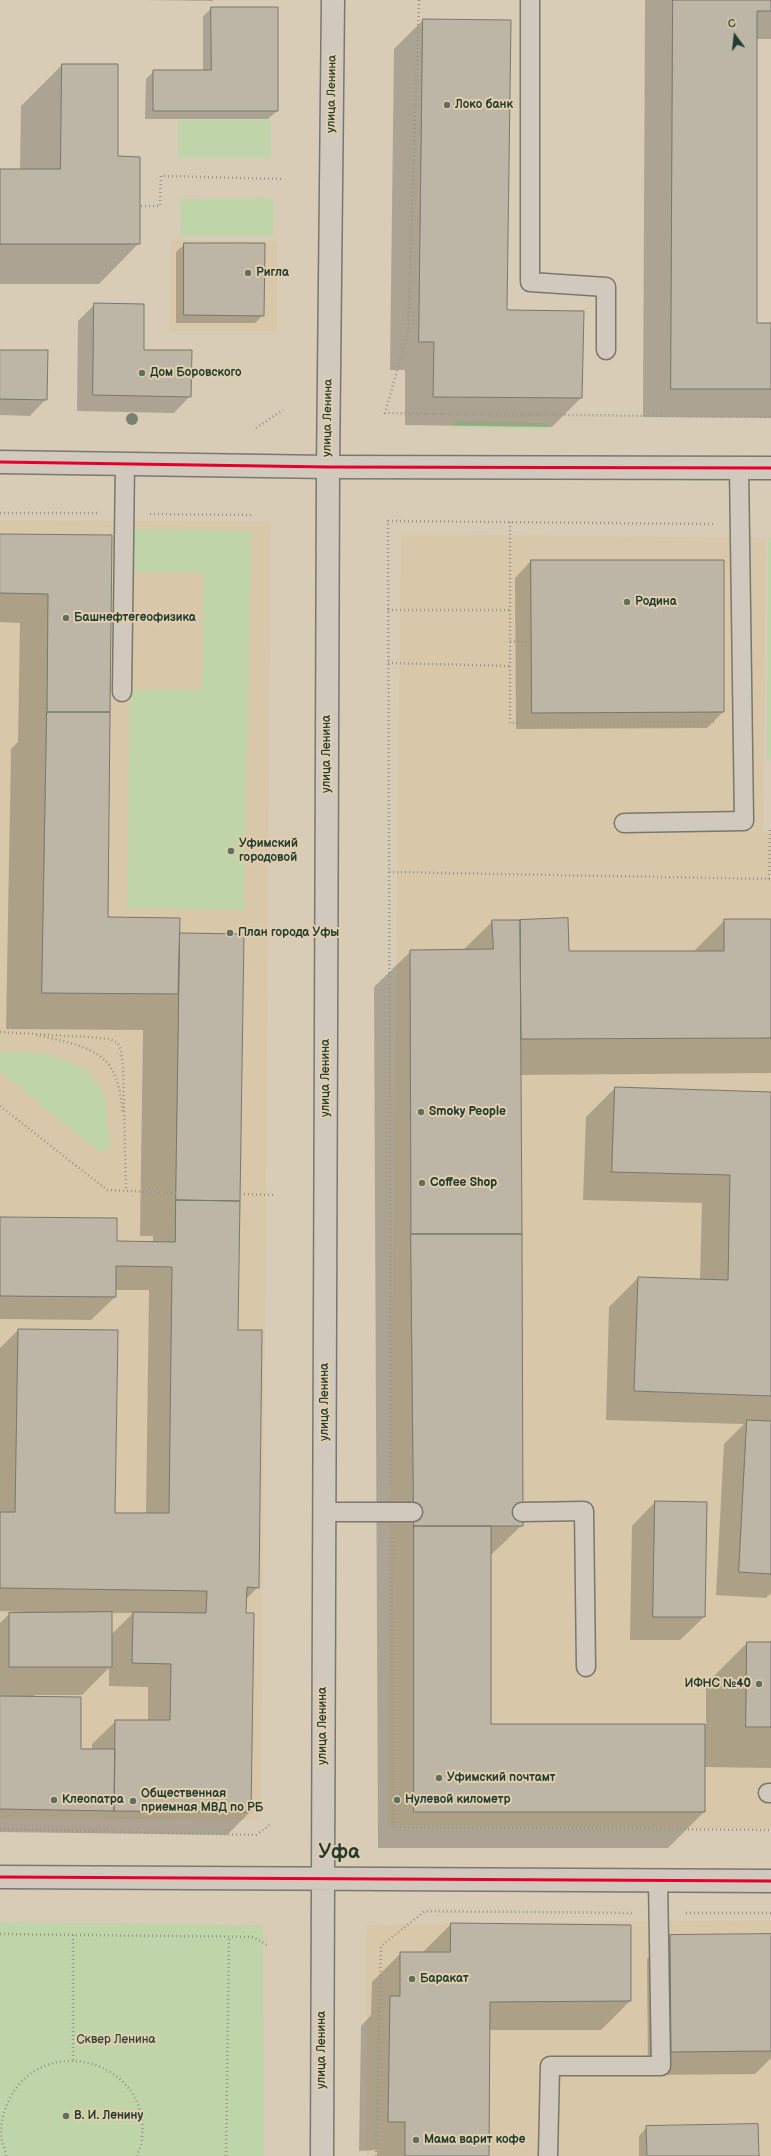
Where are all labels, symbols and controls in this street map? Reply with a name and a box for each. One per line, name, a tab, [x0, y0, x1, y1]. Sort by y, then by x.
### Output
north arrow	[715, 16, 755, 56]
text: С	[726, 17, 737, 31]
street label: улица Ленина	[324, 55, 340, 133]
place label: Локо банк	[455, 98, 513, 112]
marker: Локо банк	[442, 100, 452, 110]
place label: Ригла	[256, 266, 289, 280]
marker: Ригла	[243, 268, 253, 278]
place label: Дом Боровского	[150, 366, 242, 380]
marker: Дом Боровского	[137, 368, 147, 378]
street label: улица Ленина	[320, 379, 336, 457]
place label: Родина	[635, 595, 677, 609]
marker: Родина	[622, 597, 632, 607]
place label: Башнефтегеофизика	[74, 611, 196, 625]
marker: Башнефтегеофизика	[61, 613, 71, 623]
street label: улица Ленина	[320, 715, 334, 793]
place label: Уфимский городовой	[239, 837, 298, 865]
marker: Уфимский городовой	[226, 846, 236, 856]
place label: План города Уфы	[238, 926, 339, 940]
marker: План города Уфы	[225, 928, 235, 938]
street label: улица Ленина	[319, 1039, 333, 1117]
place label: Smoky People	[429, 1105, 506, 1119]
marker: Smoky People	[416, 1107, 426, 1117]
place label: Coffee Shop	[430, 1176, 497, 1190]
marker: Coffee Shop	[417, 1178, 427, 1188]
street label: улица Ленина	[318, 1363, 332, 1441]
place label: ИФНС №40	[684, 1677, 751, 1691]
marker: ИФНС №40	[754, 1679, 764, 1689]
street label: улица Ленина	[316, 1687, 330, 1765]
place label: Уфимский почтамт	[447, 1771, 555, 1785]
marker: Уфимский почтамт	[434, 1773, 444, 1783]
place label: Общественная приемная МВД по РБ	[141, 1787, 263, 1815]
place label: Клеопатра	[62, 1793, 124, 1807]
place label: Нулевой километр	[405, 1793, 511, 1807]
marker: Клеопатра	[49, 1795, 59, 1805]
marker: Нулевой километр	[392, 1795, 402, 1805]
marker: Общественная приемная МВД по РБ	[128, 1796, 138, 1806]
district label: Уфа	[318, 1841, 360, 1865]
place label: Баракат	[420, 1972, 469, 1986]
marker: Баракат	[407, 1974, 417, 1984]
street label: улица Ленина	[315, 2011, 329, 2089]
park label: Сквер Ленина	[76, 2033, 156, 2047]
place label: В. И. Ленину	[74, 2109, 143, 2123]
marker: В. И. Ленину	[61, 2111, 71, 2121]
place label: Мама варит кофе	[424, 2133, 525, 2147]
marker: Мама варит кофе	[411, 2135, 421, 2145]

